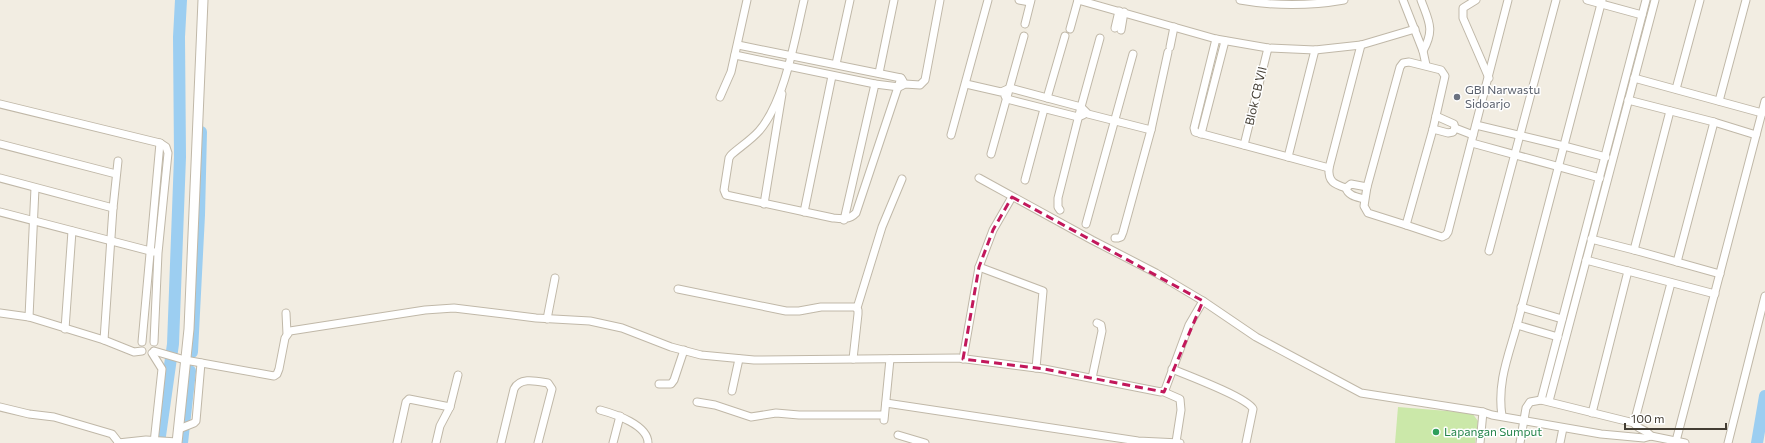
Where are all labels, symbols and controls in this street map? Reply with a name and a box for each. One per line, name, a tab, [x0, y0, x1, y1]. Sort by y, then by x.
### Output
street label: Blok CB VII	[1241, 65, 1269, 127]
place label: GBI Narwastu Sidoarjo	[1465, 82, 1540, 110]
marker: GBI Narwastu Sidoarjo	[1452, 92, 1462, 102]
scale bar	[1625, 405, 1726, 431]
text: 100 m	[1631, 411, 1665, 425]
place label: Lapangan Sumput	[1444, 424, 1542, 438]
marker: Lapangan Sumput	[1431, 427, 1441, 437]

